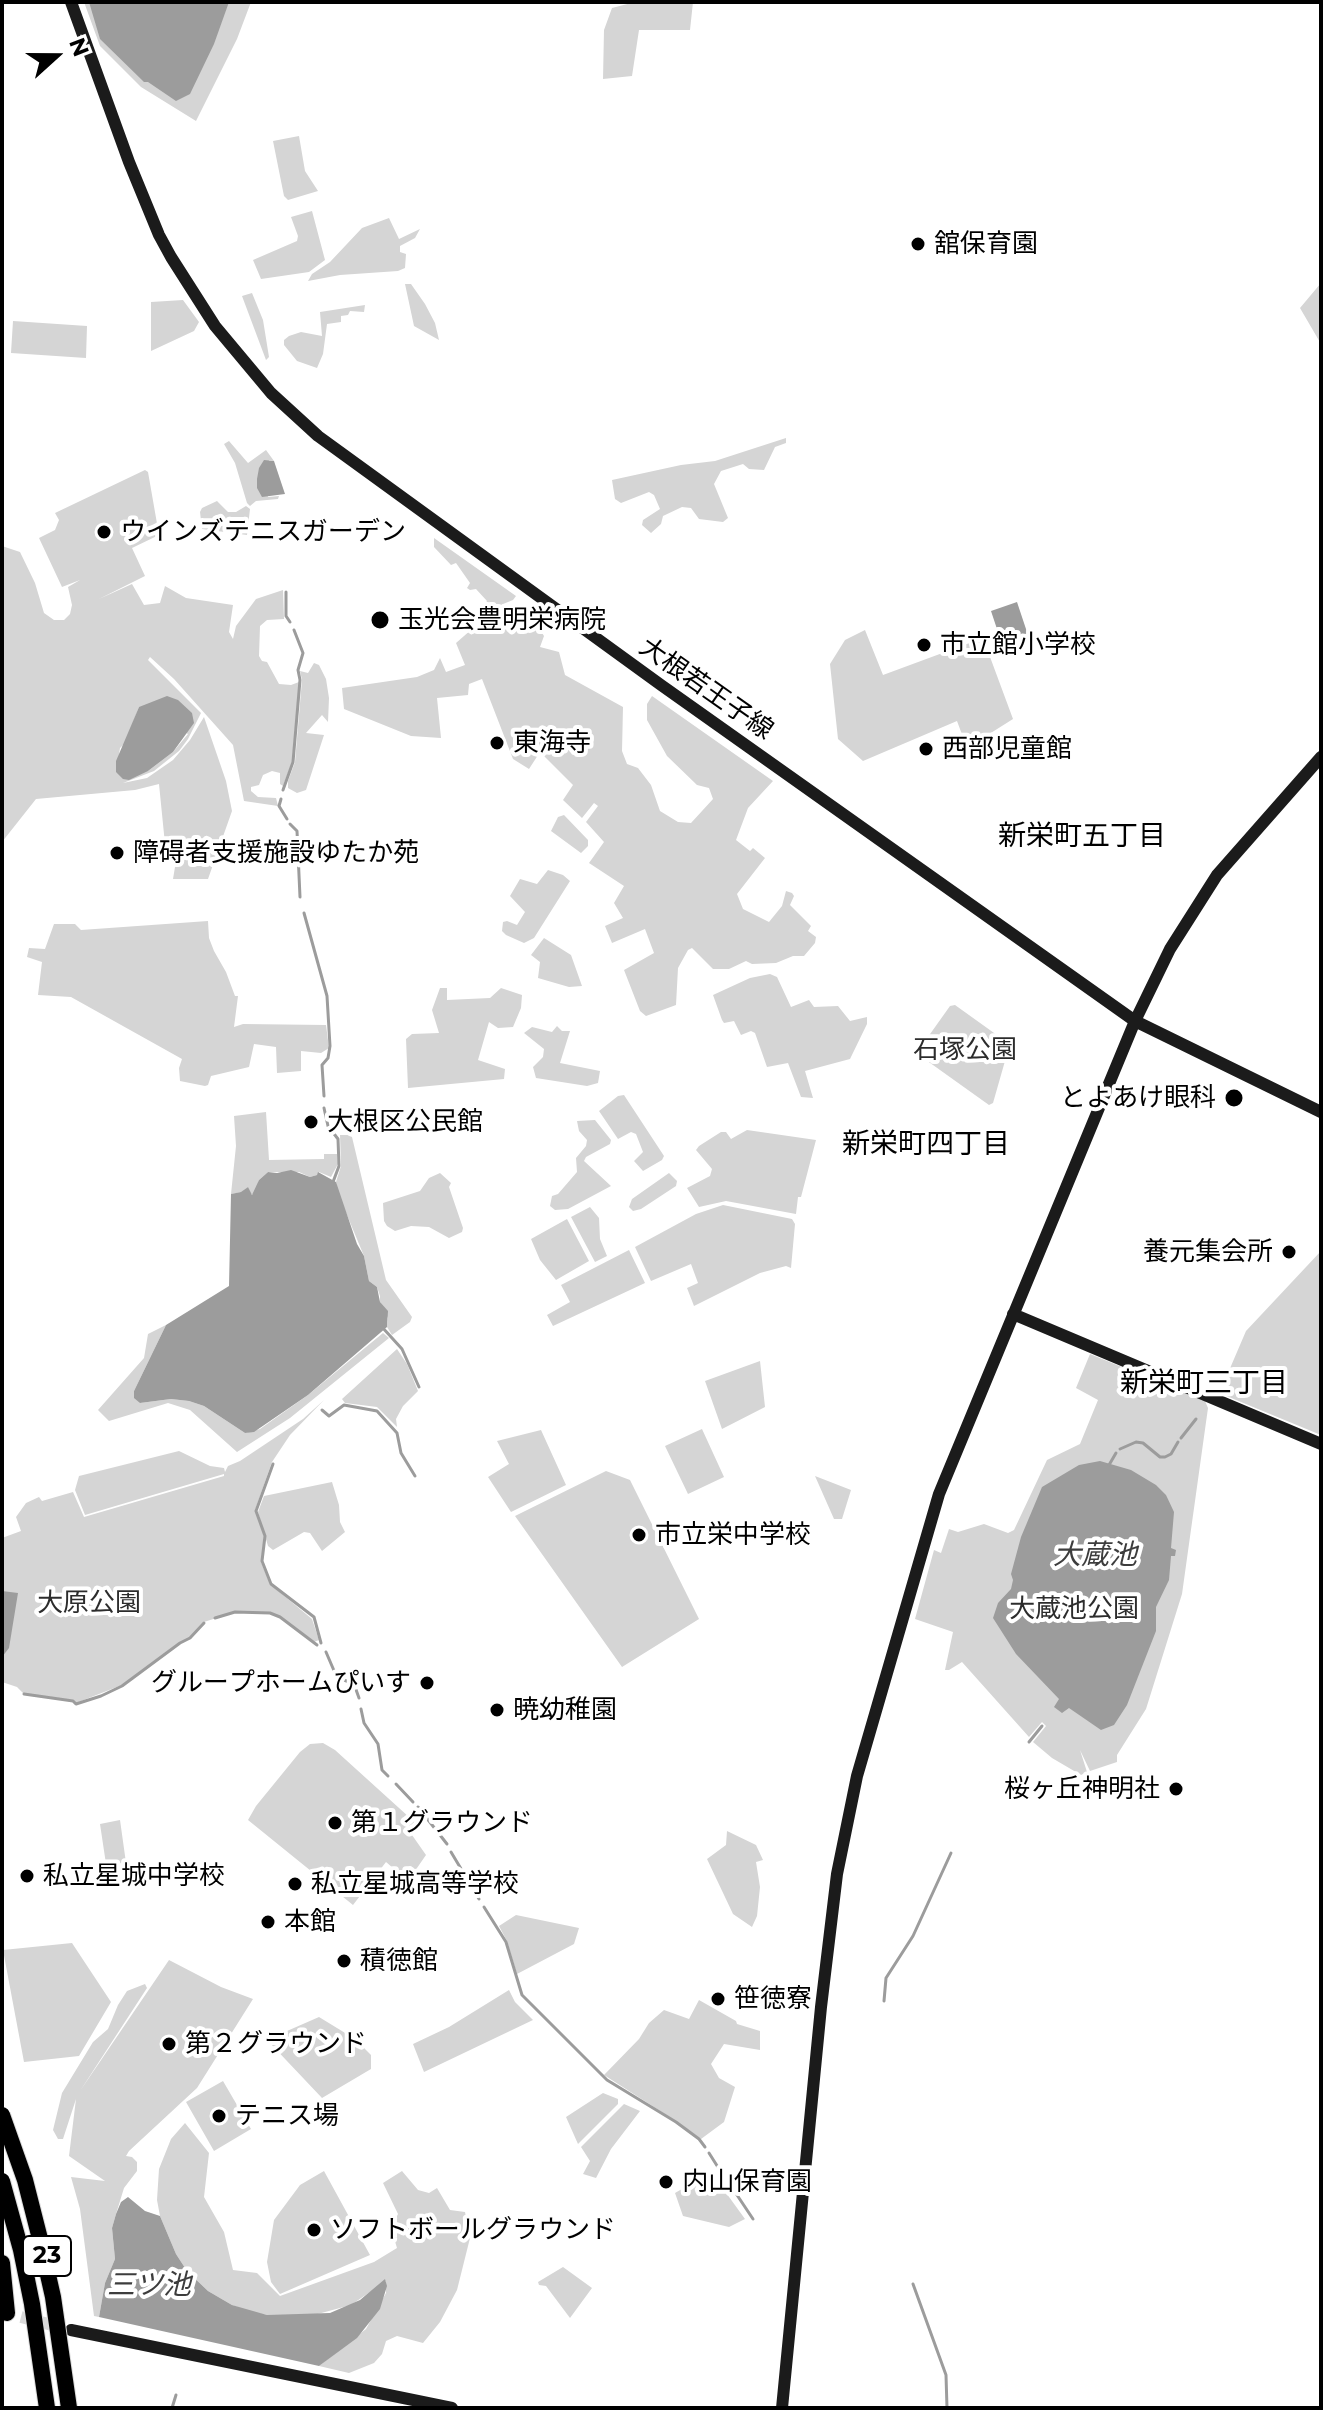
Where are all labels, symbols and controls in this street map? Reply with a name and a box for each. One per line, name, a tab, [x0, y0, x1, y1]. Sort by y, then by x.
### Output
north arrow	[16, 16, 96, 96]
text: N	[63, 34, 95, 60]
place label: 舘保育園	[934, 228, 1038, 260]
marker: 舘保育園	[909, 235, 927, 253]
place label: ウインズテニスガーデン	[120, 516, 406, 548]
marker: ウインズテニスガーデン	[95, 523, 113, 541]
place label: 玉光会豊明栄病院	[398, 604, 606, 636]
marker: 玉光会豊明栄病院	[369, 609, 391, 631]
place label: 市立館小学校	[940, 629, 1096, 661]
street label: 大根若王子線	[633, 631, 779, 747]
marker: 市立館小学校	[915, 636, 933, 654]
place label: 東海寺	[513, 727, 591, 759]
place label: 西部児童館	[942, 733, 1072, 765]
marker: 東海寺	[488, 734, 506, 752]
marker: 西部児童館	[917, 740, 935, 758]
district label: 新栄町五丁目	[998, 820, 1166, 854]
place label: 障碍者支援施設ゆたか苑	[133, 837, 419, 869]
marker: 障碍者支援施設ゆたか苑	[108, 844, 126, 862]
park label: 石塚公園	[913, 1034, 1017, 1066]
place label: とよあけ眼科	[1060, 1082, 1216, 1114]
marker: とよあけ眼科	[1223, 1087, 1245, 1109]
place label: 大根区公民館	[327, 1106, 483, 1138]
marker: 大根区公民館	[302, 1113, 320, 1131]
district label: 新栄町四丁目	[842, 1128, 1010, 1162]
place label: 養元集会所	[1143, 1236, 1273, 1268]
marker: 養元集会所	[1280, 1243, 1298, 1261]
district label: 新栄町三丁目	[1120, 1367, 1288, 1401]
place label: 市立栄中学校	[655, 1519, 811, 1551]
marker: 市立栄中学校	[630, 1526, 648, 1544]
water label: 大蔵池	[1053, 1539, 1137, 1573]
park label: 大原公園	[37, 1587, 141, 1619]
park label: 大蔵池公園	[1009, 1593, 1139, 1625]
place label: グループホームぴいす	[151, 1667, 411, 1699]
marker: グループホームぴいす	[418, 1674, 436, 1692]
place label: 暁幼稚園	[513, 1694, 617, 1726]
marker: 暁幼稚園	[488, 1701, 506, 1719]
place label: 桜ヶ丘神明社	[1004, 1773, 1160, 1805]
marker: 桜ヶ丘神明社	[1167, 1780, 1185, 1798]
place label: 第１グラウンド	[351, 1807, 533, 1839]
marker: 第１グラウンド	[326, 1814, 344, 1832]
place label: 私立星城中学校	[43, 1860, 225, 1892]
marker: 私立星城中学校	[18, 1867, 36, 1885]
place label: 私立星城高等学校	[311, 1868, 519, 1900]
marker: 私立星城高等学校	[286, 1875, 304, 1893]
place label: 本館	[284, 1906, 336, 1938]
marker: 本館	[259, 1913, 277, 1931]
place label: 積徳館	[360, 1945, 438, 1977]
marker: 積徳館	[335, 1952, 353, 1970]
place label: 笹徳寮	[734, 1983, 812, 2015]
marker: 笹徳寮	[709, 1990, 727, 2008]
place label: 第２グラウンド	[185, 2028, 367, 2060]
marker: 第２グラウンド	[160, 2035, 178, 2053]
place label: テニス場	[235, 2100, 339, 2132]
marker: テニス場	[210, 2107, 228, 2125]
place label: 内山保育園	[682, 2166, 812, 2198]
marker: 内山保育園	[657, 2173, 675, 2191]
place label: ソフトボールグラウンド	[330, 2214, 616, 2246]
marker: ソフトボールグラウンド	[305, 2221, 323, 2239]
road number: 23	[23, 2236, 71, 2276]
water label: 三ツ池	[107, 2269, 191, 2303]

